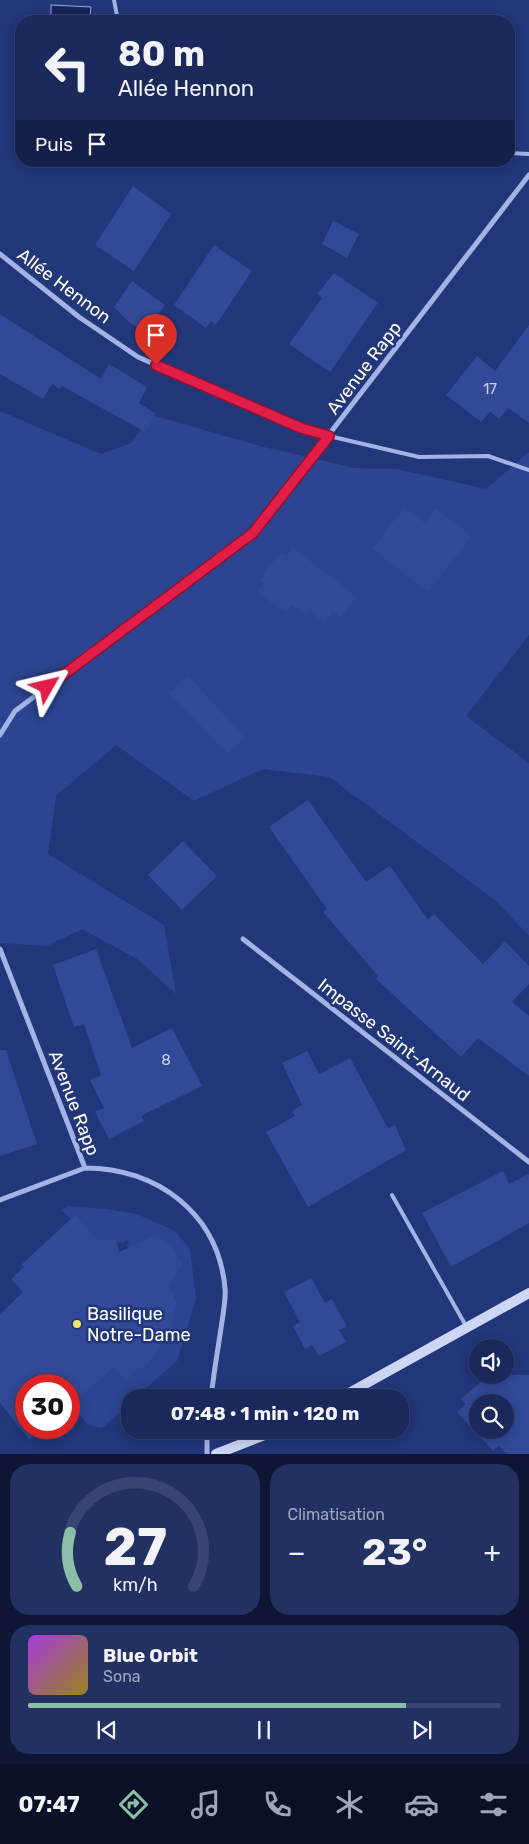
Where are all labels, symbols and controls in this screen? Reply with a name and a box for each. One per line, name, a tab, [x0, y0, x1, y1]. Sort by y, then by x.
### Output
text: 80 m	[118, 33, 205, 75]
icon: left	[35, 35, 100, 100]
text: Allée Hennon	[118, 75, 254, 102]
icon: arrive	[83, 130, 111, 158]
text: Puis	[35, 133, 73, 156]
street label: Allée Hennon	[13, 244, 115, 328]
pin	[135, 314, 177, 365]
street label: Avenue Rapp	[322, 317, 406, 419]
icon: arrive	[142, 321, 170, 349]
house number: 17	[483, 380, 497, 398]
position arrow	[20, 660, 72, 712]
street label: Impasse Saint-Arnaud	[313, 974, 475, 1106]
street label: Avenue Rapp	[44, 1047, 104, 1159]
house number: 8	[161, 1051, 171, 1069]
place label: Basilique Notre-Dame	[87, 1303, 191, 1346]
marker: Basilique Notre-Dame	[71, 1318, 83, 1330]
map controls	[469, 1339, 514, 1439]
button: sound	[469, 1339, 514, 1384]
speed limit sign: 30	[15, 1374, 80, 1439]
button: search	[469, 1394, 514, 1439]
text: 07:48 · 1 min · 120 m	[171, 1402, 359, 1425]
text: Climatisation	[288, 1505, 385, 1524]
text: 27	[103, 1516, 167, 1578]
text: 23°	[362, 1529, 427, 1575]
text: −	[288, 1536, 306, 1569]
text: +	[484, 1536, 501, 1569]
text: km/h	[112, 1574, 157, 1595]
text: Blue Orbit	[103, 1644, 198, 1667]
text: Sona	[103, 1667, 141, 1686]
icon: previous	[93, 1716, 121, 1744]
icon: pause	[250, 1716, 278, 1744]
icon: next	[408, 1716, 436, 1744]
icon: directions	[116, 1787, 151, 1822]
icon: music	[188, 1787, 223, 1822]
icon: phone	[260, 1787, 295, 1822]
icon: climate	[332, 1787, 367, 1822]
icon: car	[404, 1787, 439, 1822]
icon: filters	[476, 1787, 511, 1822]
text: 07:47	[18, 1791, 80, 1818]

